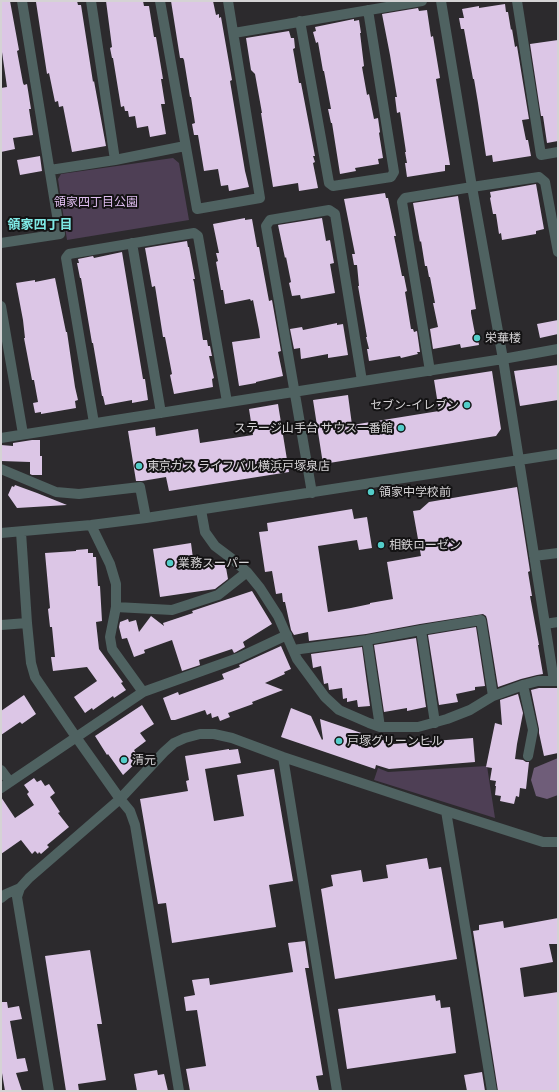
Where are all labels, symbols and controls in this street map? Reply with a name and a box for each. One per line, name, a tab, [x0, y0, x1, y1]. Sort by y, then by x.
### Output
park label: 領家四丁目公園	[54, 195, 138, 209]
district label: 領家四丁目	[8, 217, 72, 233]
place label: 栄華楼	[485, 331, 521, 345]
marker: 栄華楼	[472, 333, 482, 343]
place label: セブン-イレブン	[370, 398, 459, 412]
marker: セブン-イレブン	[462, 400, 472, 410]
place label: ステージ山手台 サウス一番館	[234, 421, 393, 435]
marker: ステージ山手台 サウス一番館	[396, 423, 406, 433]
place label: 東京ガス ライフバル横浜戸塚泉店	[147, 459, 330, 473]
marker: 東京ガス ライフバル横浜戸塚泉店	[134, 461, 144, 471]
place label: 領家中学校前	[379, 485, 451, 499]
marker: 領家中学校前	[366, 487, 376, 497]
place label: 相鉄ローゼン	[389, 538, 461, 552]
marker: 相鉄ローゼン	[376, 540, 386, 550]
place label: 業務スーパー	[178, 556, 250, 570]
marker: 業務スーパー	[165, 558, 175, 568]
place label: 戸塚グリーンヒル	[347, 734, 443, 748]
marker: 戸塚グリーンヒル	[334, 736, 344, 746]
place label: 清元	[132, 753, 156, 767]
marker: 清元	[119, 755, 129, 765]

